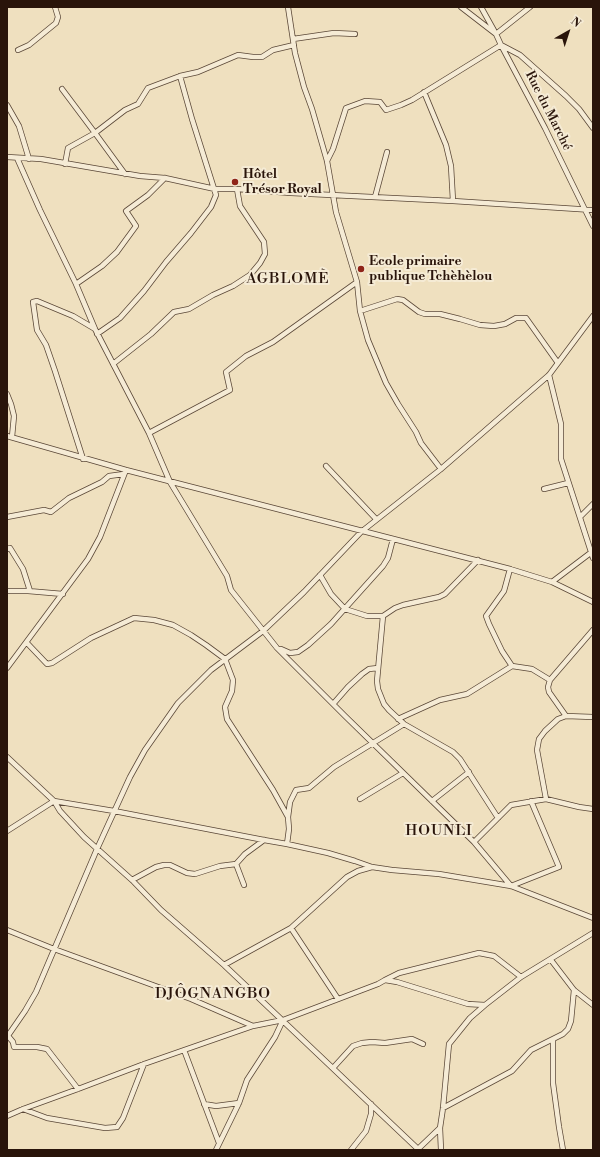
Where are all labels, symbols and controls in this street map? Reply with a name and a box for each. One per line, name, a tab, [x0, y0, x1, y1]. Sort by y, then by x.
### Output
north arrow	[548, 12, 588, 52]
text: N	[568, 14, 583, 31]
street label: Rue du Marché	[521, 69, 575, 153]
place label: Hôtel Trésor Royal	[243, 167, 322, 198]
marker: Hôtel Trésor Royal	[230, 177, 240, 187]
place label: Ecole primaire publique Tchèhèlou	[369, 254, 492, 285]
marker: Ecole primaire publique Tchèhèlou	[356, 264, 366, 274]
district label: AGBLOMÈ	[246, 270, 330, 288]
district label: HOUNLI	[405, 822, 473, 840]
district label: DJÔGNANGBO	[155, 985, 271, 1003]

